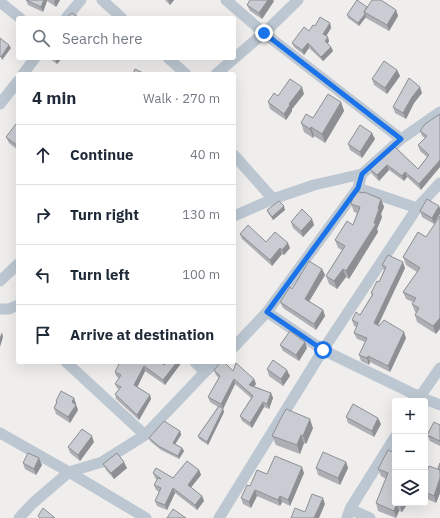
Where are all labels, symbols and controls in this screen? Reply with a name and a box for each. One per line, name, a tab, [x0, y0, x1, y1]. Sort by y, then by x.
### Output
search box	[16, 16, 236, 60]
route end	[255, 24, 273, 42]
icon: search	[30, 27, 52, 49]
text: Search here	[62, 29, 142, 48]
text: 4 min	[32, 87, 76, 109]
text: Walk · 270 m	[143, 90, 220, 107]
icon: ahead	[32, 144, 54, 166]
text: Continue	[70, 145, 134, 164]
text: 40 m	[190, 146, 220, 163]
icon: right	[32, 204, 54, 226]
text: Turn right	[70, 205, 139, 224]
text: 130 m	[182, 206, 220, 223]
icon: left	[32, 264, 54, 286]
text: Turn left	[70, 265, 130, 284]
text: 100 m	[182, 266, 220, 283]
icon: arrive	[32, 324, 54, 346]
text: Arrive at destination	[70, 325, 214, 344]
route start	[314, 341, 332, 359]
map controls	[392, 398, 428, 506]
button: +	[392, 398, 428, 434]
button: −	[392, 434, 428, 470]
button: layers	[392, 470, 428, 506]

